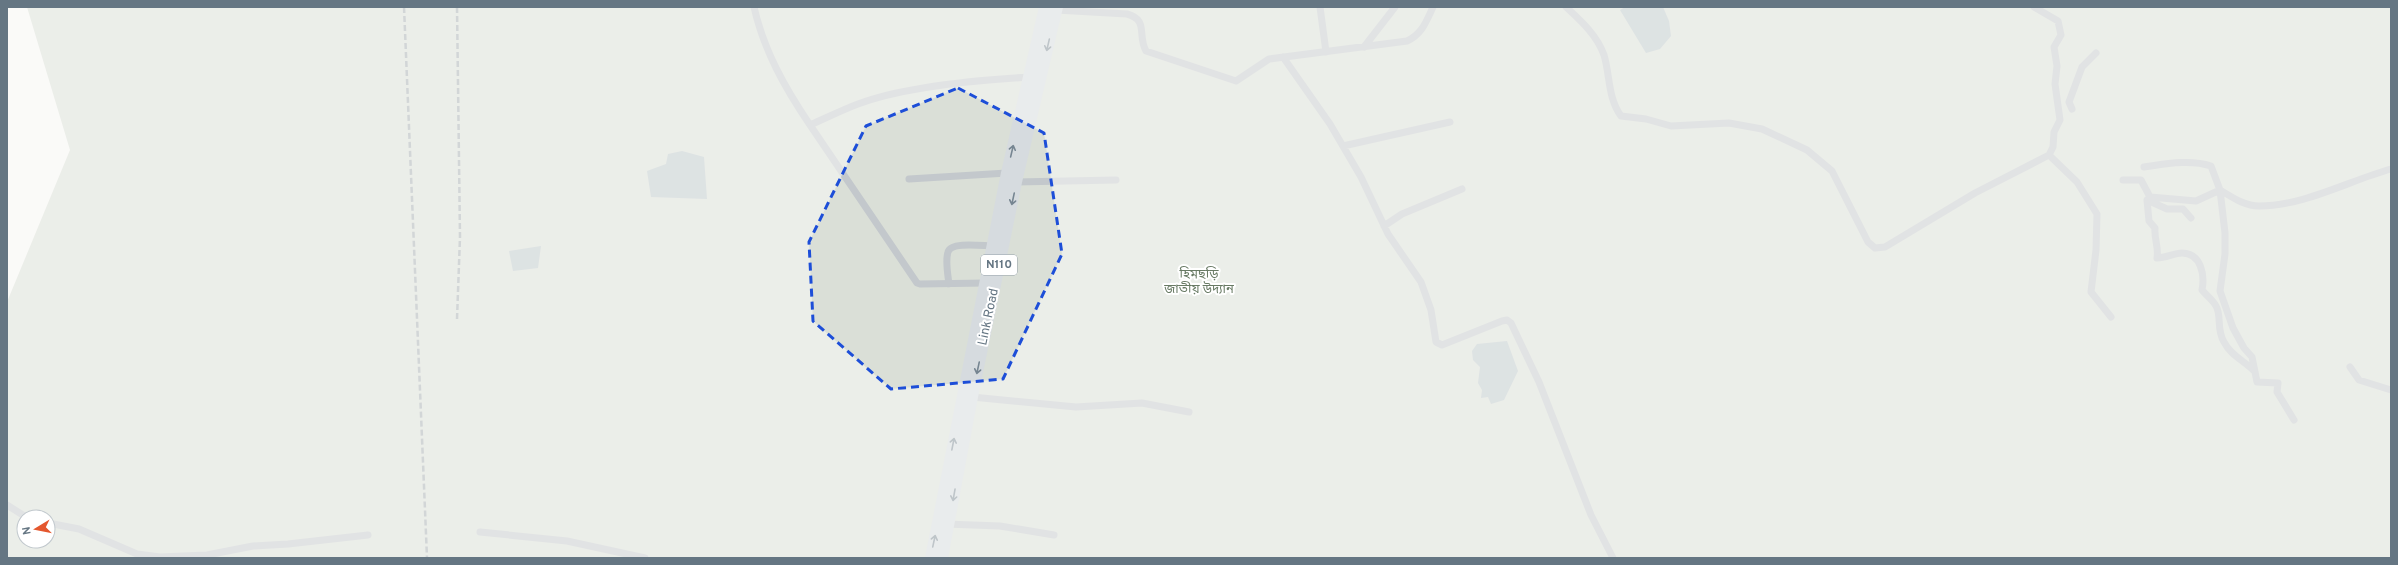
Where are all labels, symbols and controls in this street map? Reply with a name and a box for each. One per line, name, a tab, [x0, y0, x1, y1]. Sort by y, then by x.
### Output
one-way arrow	[1043, 38, 1051, 51]
one-way arrow	[1009, 145, 1017, 158]
one-way arrow	[1008, 192, 1016, 205]
road number: N110	[981, 255, 1017, 275]
park label: হিমছড়ি জাতীয় উদ্যান	[1163, 266, 1234, 298]
street label: Link Road	[975, 287, 1003, 347]
one-way arrow	[974, 361, 982, 374]
one-way arrow	[949, 437, 957, 450]
one-way arrow	[950, 488, 958, 501]
north arrow	[16, 509, 56, 549]
text: N	[20, 525, 35, 536]
one-way arrow	[931, 534, 939, 547]

